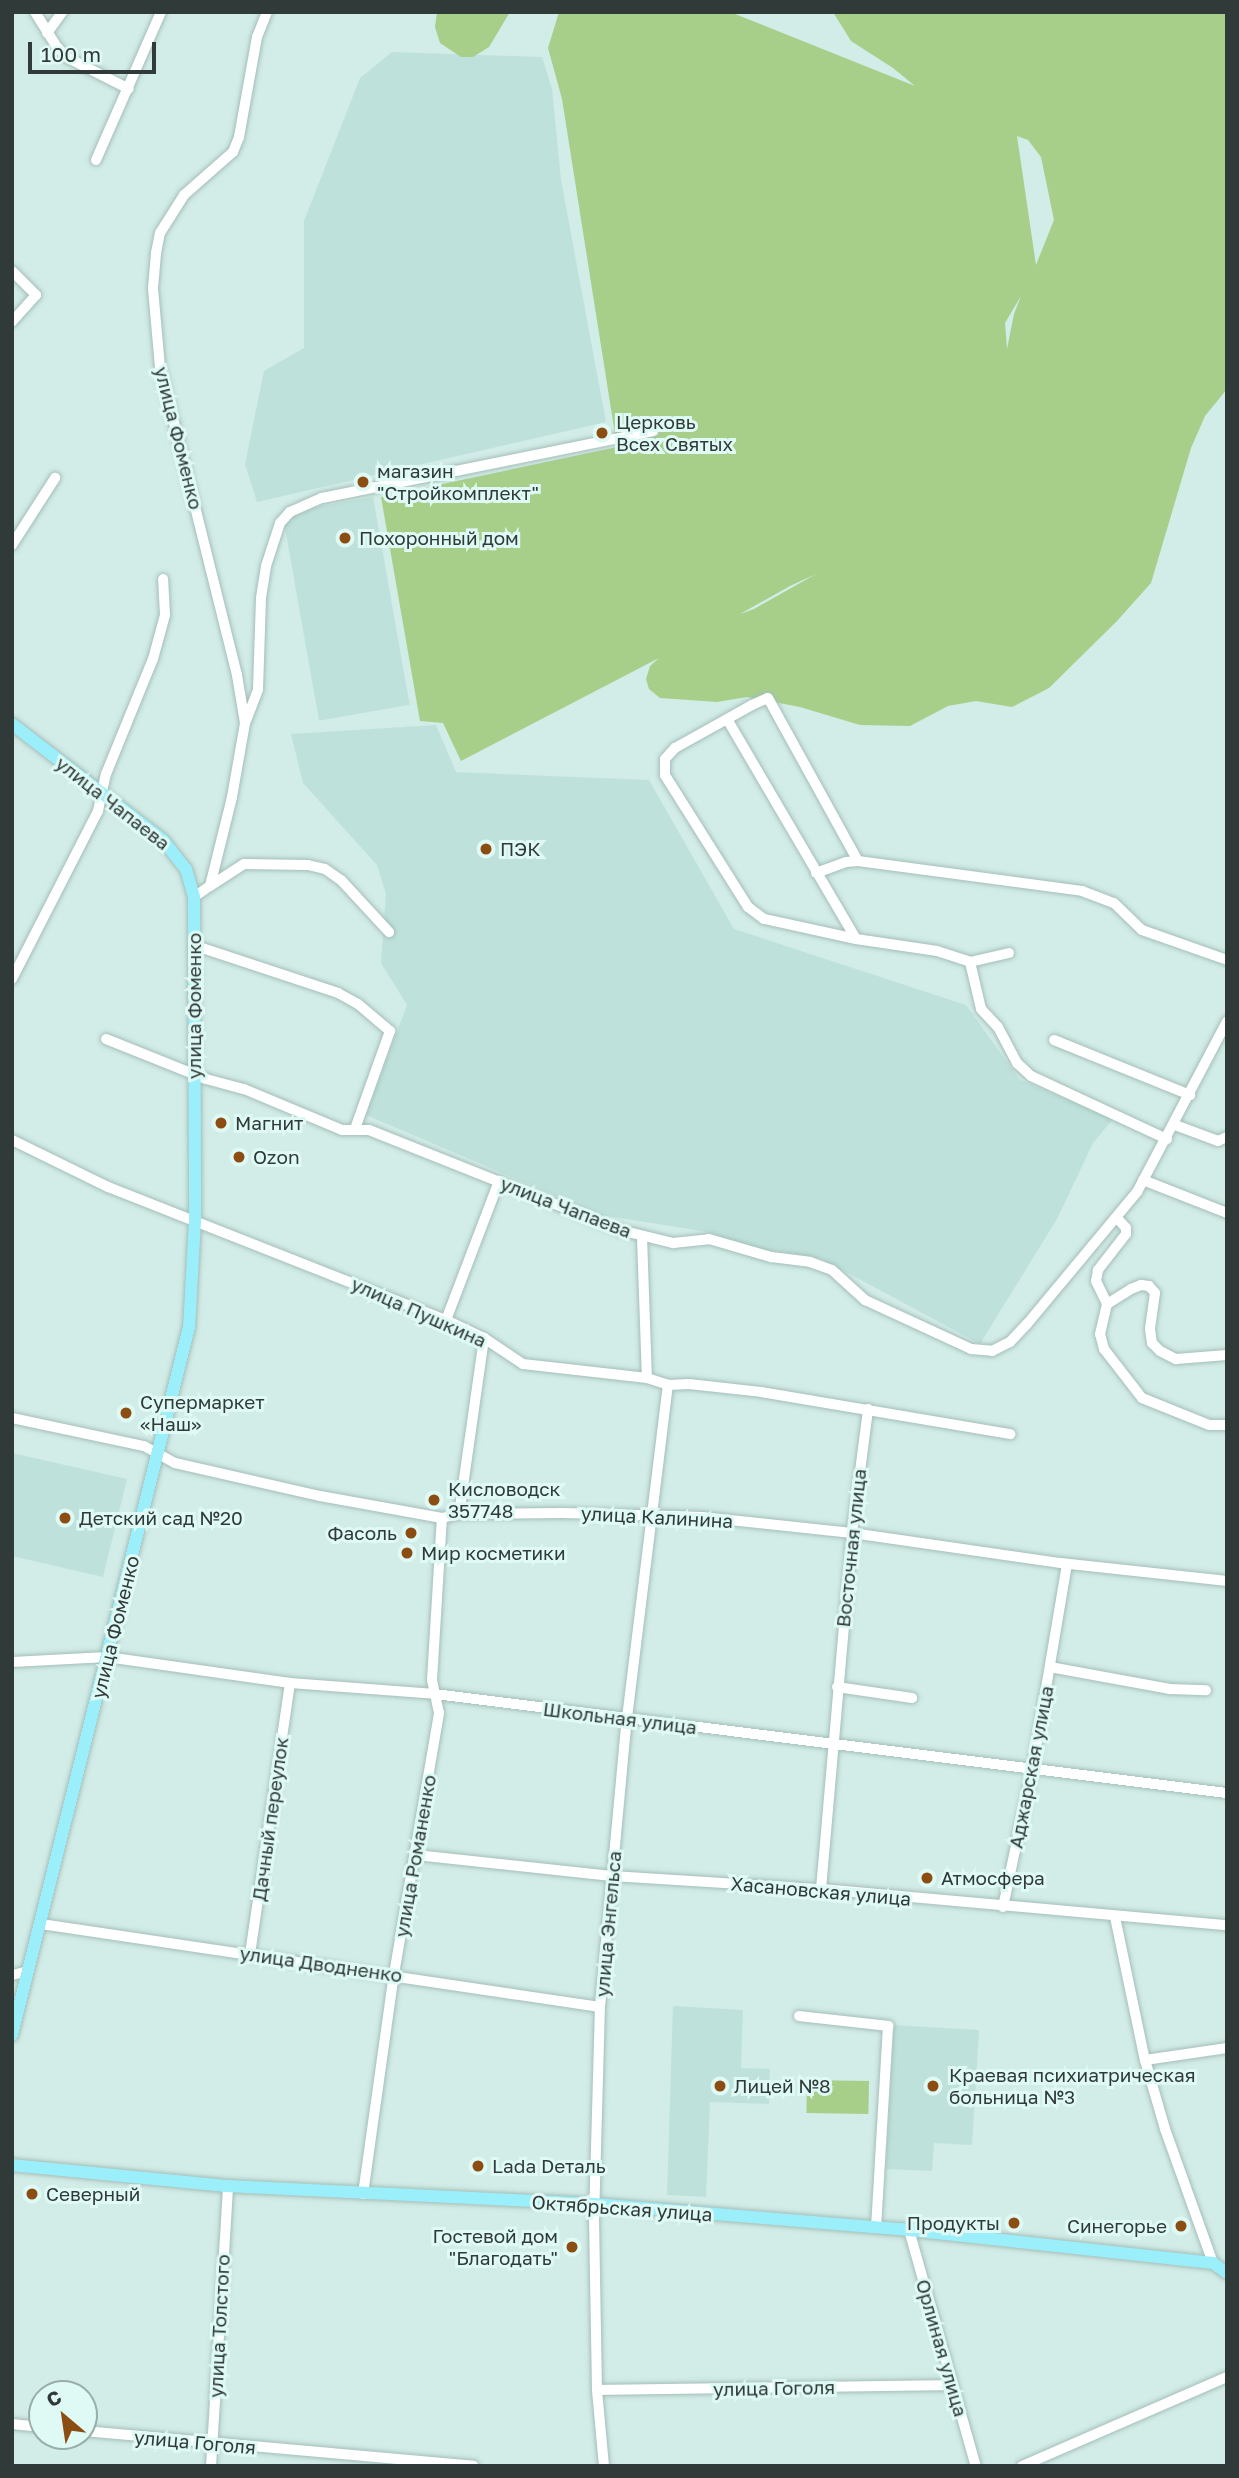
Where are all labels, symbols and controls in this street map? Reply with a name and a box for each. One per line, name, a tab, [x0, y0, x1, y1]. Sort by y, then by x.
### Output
scale bar	[32, 28, 159, 72]
text: 100 m	[41, 41, 101, 67]
street label: улица Фоменко	[150, 364, 208, 512]
place label: Церковь Всех Святых	[616, 411, 733, 455]
marker: Церковь Всех Святых	[594, 425, 610, 441]
place label: магазин "Стройкомплект"	[377, 460, 539, 504]
marker: магазин "Стройкомплект"	[355, 474, 371, 490]
place label: Похоронный дом	[359, 527, 519, 549]
marker: Похоронный дом	[337, 530, 353, 546]
street label: улица Чапаева	[51, 751, 175, 855]
place label: ПЭК	[500, 838, 540, 860]
marker: ПЭК	[478, 841, 494, 857]
street label: улица Фоменко	[183, 933, 205, 1079]
place label: Магнит	[235, 1112, 303, 1134]
marker: Магнит	[213, 1115, 229, 1131]
place label: Ozon	[253, 1146, 300, 1168]
marker: Ozon	[231, 1149, 247, 1165]
street label: улица Чапаева	[497, 1172, 635, 1242]
street label: улица Пушкина	[348, 1272, 490, 1352]
place label: Супермаркет «Наш»	[140, 1391, 264, 1435]
marker: Супермаркет «Наш»	[118, 1405, 134, 1421]
street label: Восточная улица	[831, 1468, 871, 1628]
place label: Кисловодск 357748	[448, 1478, 560, 1522]
marker: Кисловодск 357748	[426, 1492, 442, 1508]
street label: улица Калинина	[580, 1502, 734, 1532]
place label: Детский сад №20	[79, 1507, 243, 1529]
marker: Детский сад №20	[57, 1510, 73, 1526]
place label: Фасоль	[327, 1522, 397, 1544]
marker: Фасоль	[403, 1525, 419, 1541]
place label: Мир косметики	[421, 1542, 566, 1564]
marker: Мир косметики	[399, 1545, 415, 1561]
street label: улица Фоменко	[86, 1553, 144, 1701]
street label: Аджарская улица	[1004, 1684, 1058, 1850]
street label: Школьная улица	[542, 1697, 698, 1739]
street label: Дачный переулок	[247, 1736, 293, 1902]
street label: улица Романенко	[389, 1773, 441, 1939]
street label: улица Энгельса	[590, 1850, 626, 1998]
place label: Атмосфера	[941, 1867, 1045, 1889]
marker: Атмосфера	[919, 1870, 935, 1886]
street label: Хасановская улица	[730, 1872, 912, 1910]
street label: улица Дводненко	[238, 1941, 404, 1987]
place label: Краевая психиатрическая больница №3	[949, 2064, 1196, 2108]
place label: Лицей №8	[734, 2075, 831, 2097]
marker: Краевая психиатрическая больница №3	[923, 2076, 943, 2096]
marker: Лицей №8	[712, 2078, 728, 2094]
place label: Lada Dеталь	[492, 2155, 606, 2177]
marker: Lada Dеталь	[470, 2158, 486, 2174]
place label: Северный	[46, 2183, 140, 2205]
marker: Северный	[24, 2186, 40, 2202]
street label: Октябрьская улица	[531, 2190, 713, 2226]
place label: Продукты	[907, 2212, 1000, 2234]
marker: Продукты	[1006, 2215, 1022, 2231]
place label: Синегорье	[1067, 2215, 1167, 2237]
marker: Синегорье	[1173, 2218, 1189, 2234]
place label: Гостевой дом "Благодать"	[433, 2225, 558, 2269]
marker: Гостевой дом "Благодать"	[564, 2239, 580, 2255]
street label: улица Толстого	[204, 2254, 234, 2398]
street label: Орлиная улица	[911, 2277, 973, 2419]
street label: улица Гоголя	[713, 2376, 835, 2400]
north arrow	[28, 2380, 98, 2450]
text: С	[42, 2385, 65, 2411]
street label: улица Гоголя	[133, 2425, 257, 2459]

